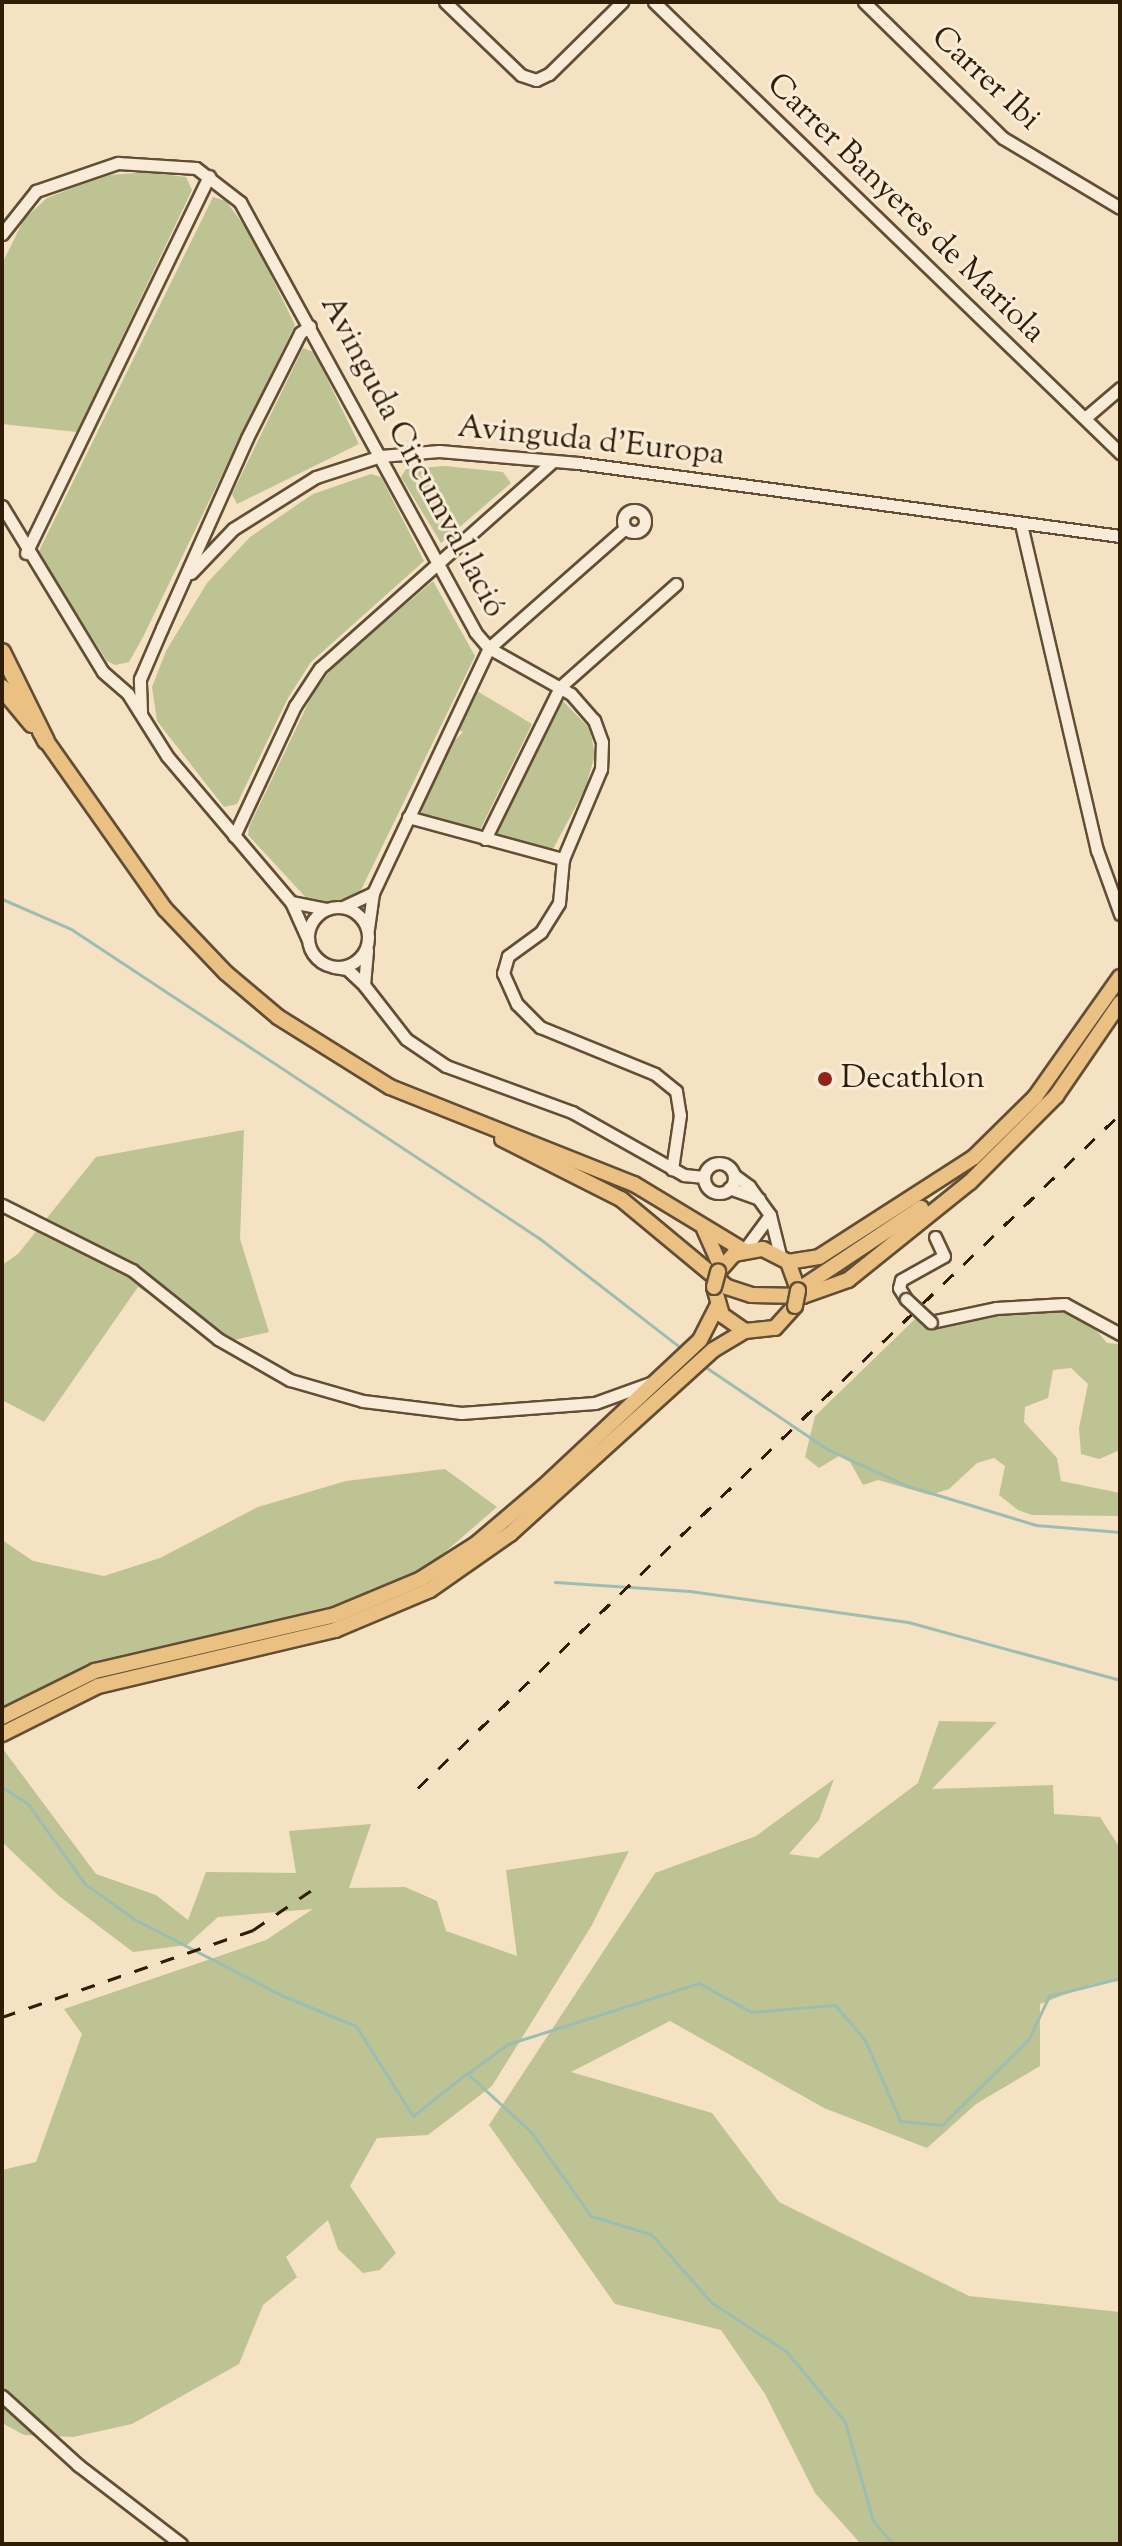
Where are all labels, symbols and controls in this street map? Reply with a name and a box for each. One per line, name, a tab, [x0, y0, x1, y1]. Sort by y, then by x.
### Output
street label: Carrer Ibi	[923, 19, 1047, 139]
street label: Carrer Banyeres de Mariola	[758, 66, 1052, 352]
street label: Avinguda Circumval·lació	[311, 290, 513, 624]
street label: Avinguda d'Europa	[456, 409, 726, 475]
place label: Decathlon	[841, 1060, 985, 1098]
marker: Decathlon	[816, 1070, 834, 1088]

